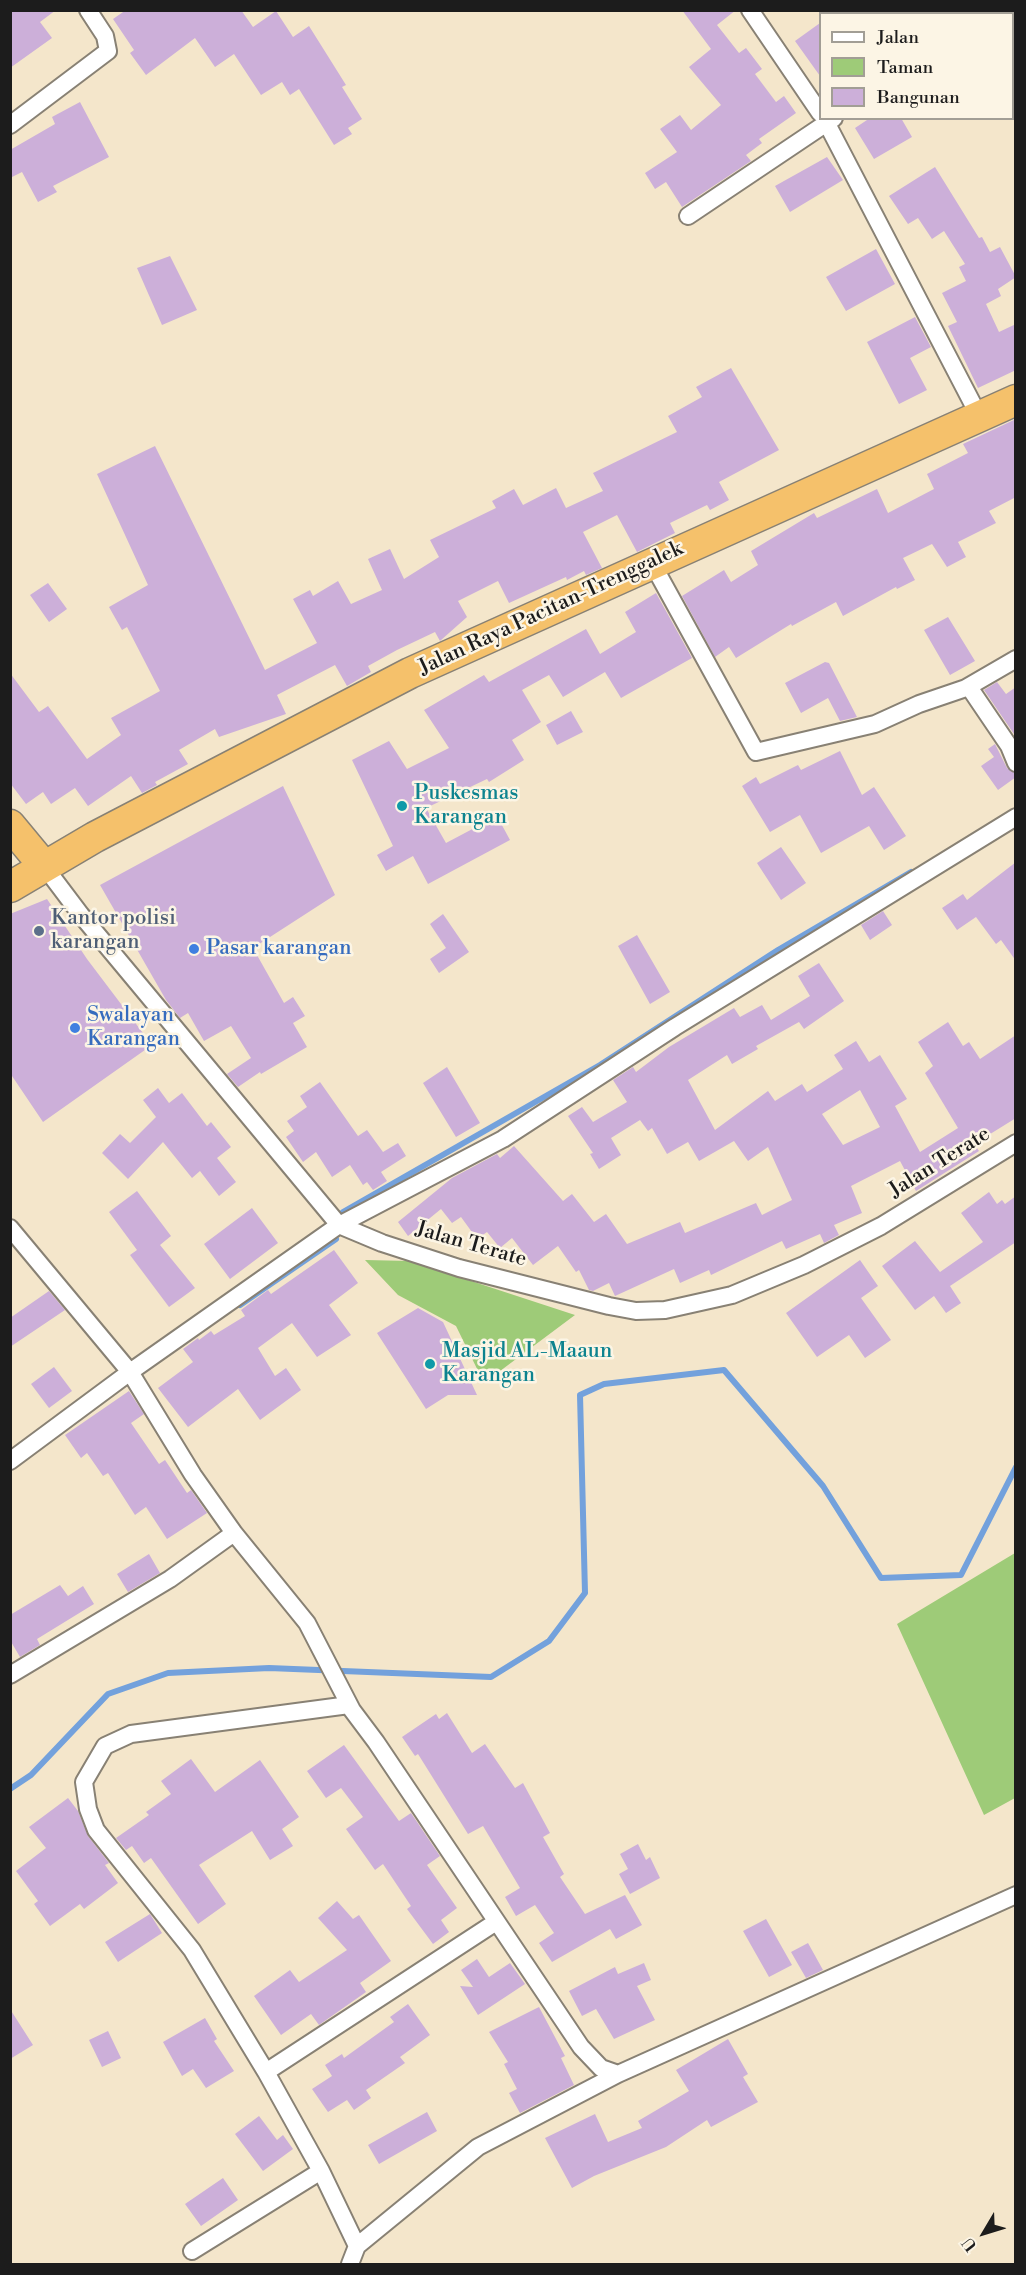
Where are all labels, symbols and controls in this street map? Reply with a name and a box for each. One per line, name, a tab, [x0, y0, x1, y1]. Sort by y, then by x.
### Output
legend	[819, 12, 1014, 120]
text: Jalan	[877, 26, 919, 49]
text: Taman	[877, 56, 933, 79]
text: Bangunan	[877, 86, 960, 109]
street label: Jalan Raya Pacitan-Trenggalek	[415, 537, 687, 681]
place label: Puskesmas Karangan	[414, 781, 519, 831]
marker: Puskesmas Karangan	[395, 799, 409, 813]
place label: Kantor polisi karangan	[51, 906, 176, 956]
marker: Kantor polisi karangan	[32, 924, 46, 938]
place label: Pasar karangan	[206, 936, 352, 962]
marker: Pasar karangan	[187, 942, 201, 956]
place label: Swalayan Karangan	[87, 1003, 180, 1053]
marker: Swalayan Karangan	[68, 1021, 82, 1035]
street label: Jalan Terate	[885, 1122, 995, 1204]
street label: Jalan Terate	[413, 1217, 529, 1273]
place label: Masjid AL-Maaun Karangan	[442, 1339, 612, 1389]
marker: Masjid AL-Maaun Karangan	[423, 1357, 437, 1371]
north arrow	[954, 2203, 1014, 2263]
text: U	[958, 2233, 982, 2255]

